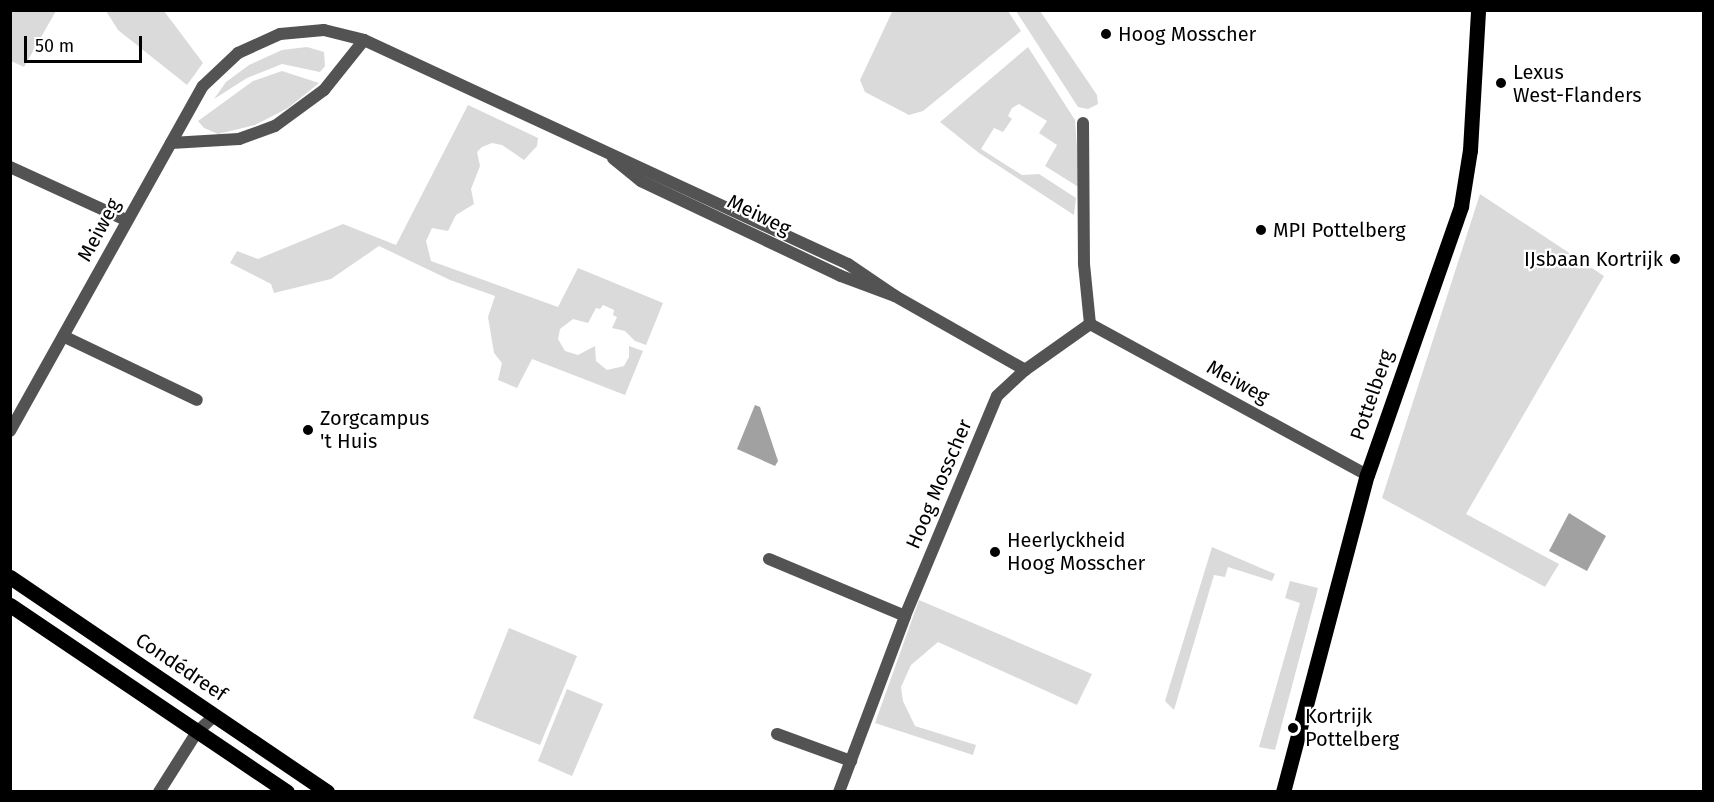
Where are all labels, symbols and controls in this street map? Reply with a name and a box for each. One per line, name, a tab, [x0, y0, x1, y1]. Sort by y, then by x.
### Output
place label: Hoog Mosscher	[1118, 22, 1256, 46]
scale bar	[27, 24, 146, 62]
marker: Hoog Mosscher	[1099, 27, 1113, 41]
text: 50 m	[35, 35, 74, 57]
place label: Lexus West-Flanders	[1513, 60, 1642, 107]
marker: Lexus West-Flanders	[1494, 76, 1508, 90]
street label: Meiweg	[723, 189, 795, 241]
street label: Meiweg	[73, 194, 125, 266]
place label: MPI Pottelberg	[1273, 218, 1406, 242]
marker: MPI Pottelberg	[1254, 223, 1268, 237]
place label: IJsbaan Kortrijk	[1524, 247, 1663, 271]
marker: IJsbaan Kortrijk	[1668, 252, 1682, 266]
street label: Pottelberg	[1345, 347, 1399, 443]
street label: Meiweg	[1203, 355, 1273, 409]
place label: Zorgcampus 't Huis	[320, 406, 429, 453]
street label: Hoog Mosscher	[901, 416, 977, 552]
marker: Zorgcampus 't Huis	[301, 423, 315, 437]
place label: Heerlyckheid Hoog Mosscher	[1007, 528, 1145, 575]
marker: Heerlyckheid Hoog Mosscher	[988, 545, 1002, 559]
street label: Condédreef	[131, 628, 231, 706]
place label: Kortrijk Pottelberg	[1305, 704, 1399, 751]
marker: Kortrijk Pottelberg	[1286, 721, 1300, 735]

